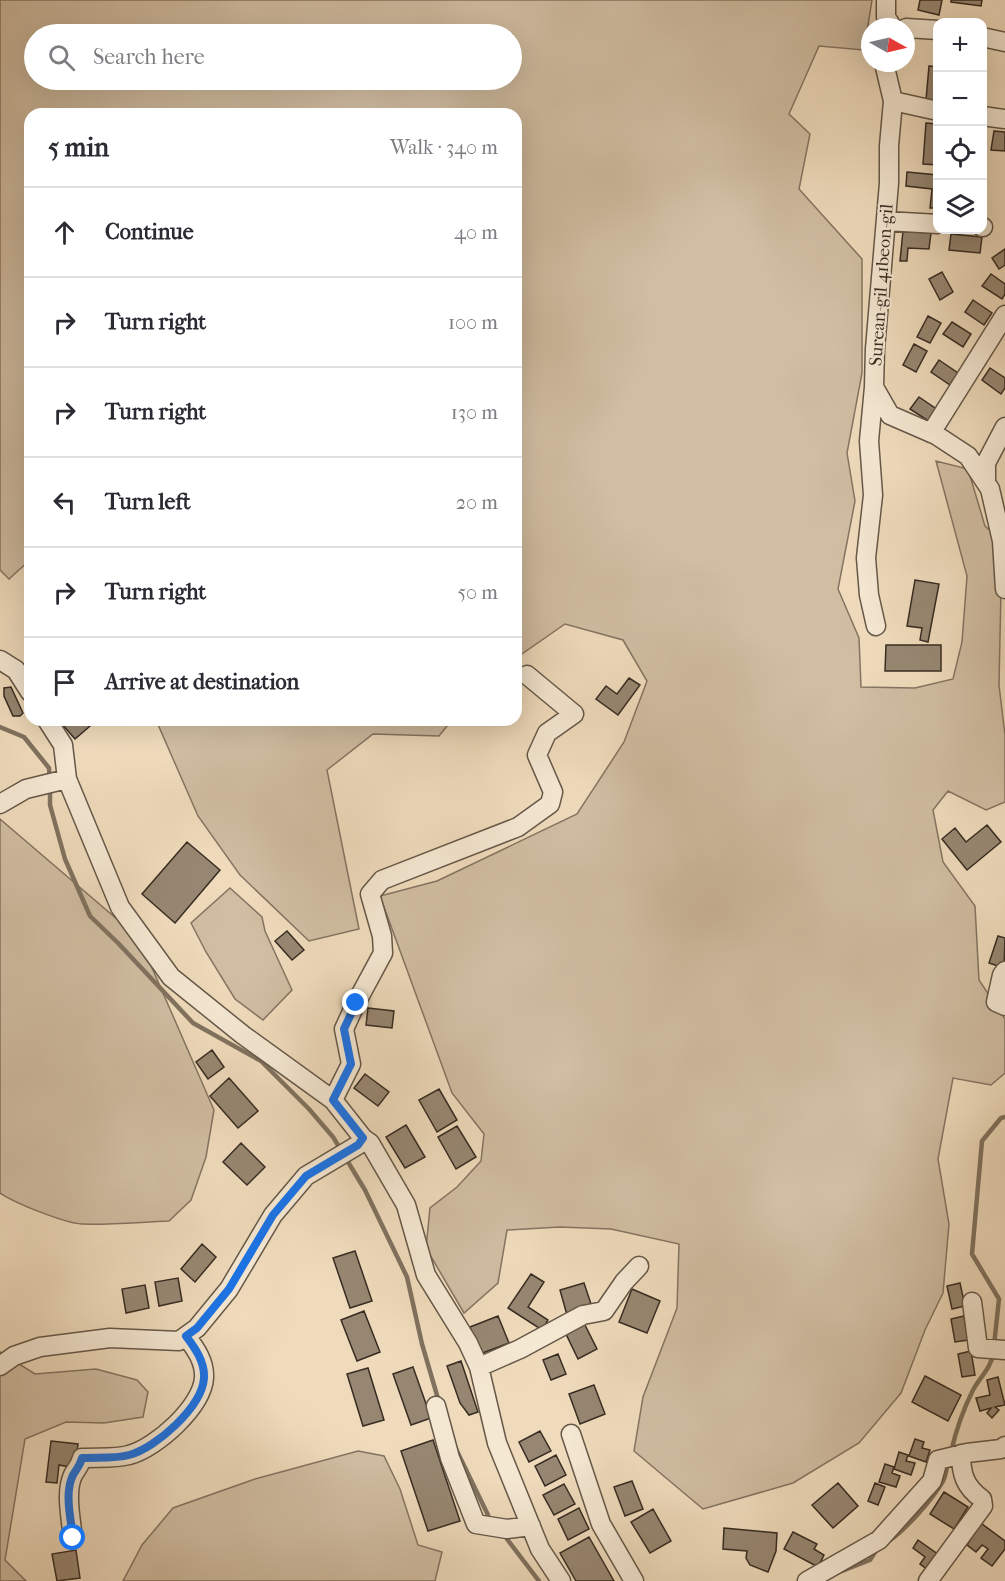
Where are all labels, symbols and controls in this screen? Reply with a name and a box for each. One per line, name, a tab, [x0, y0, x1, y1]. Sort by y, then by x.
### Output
north arrow	[861, 18, 915, 72]
map controls	[933, 18, 987, 234]
button: +	[933, 18, 987, 72]
search box	[24, 24, 522, 90]
icon: search	[45, 41, 78, 74]
text: Search here	[93, 44, 205, 70]
button: −	[933, 72, 987, 126]
button: locate	[933, 126, 987, 180]
text: 5 min	[48, 132, 109, 163]
text: Walk · 340 m	[390, 136, 498, 159]
button: layers	[933, 180, 987, 234]
street label: Surean-gil 41beon-gil	[865, 203, 898, 367]
icon: ahead	[48, 216, 81, 249]
text: Continue	[105, 219, 194, 245]
text: 40 m	[454, 221, 498, 244]
icon: right	[48, 306, 81, 339]
text: Turn right	[105, 309, 206, 335]
text: 100 m	[448, 311, 498, 334]
icon: right	[48, 396, 81, 429]
text: Turn right	[105, 399, 206, 425]
text: 130 m	[451, 401, 498, 424]
icon: left	[48, 486, 81, 519]
text: Turn left	[105, 489, 191, 515]
text: 20 m	[456, 491, 498, 514]
icon: right	[48, 576, 81, 609]
text: Turn right	[105, 579, 206, 605]
text: 50 m	[457, 581, 498, 604]
icon: arrive	[48, 666, 81, 699]
text: Arrive at destination	[105, 669, 299, 695]
route end	[342, 989, 368, 1015]
route start	[59, 1524, 85, 1550]

